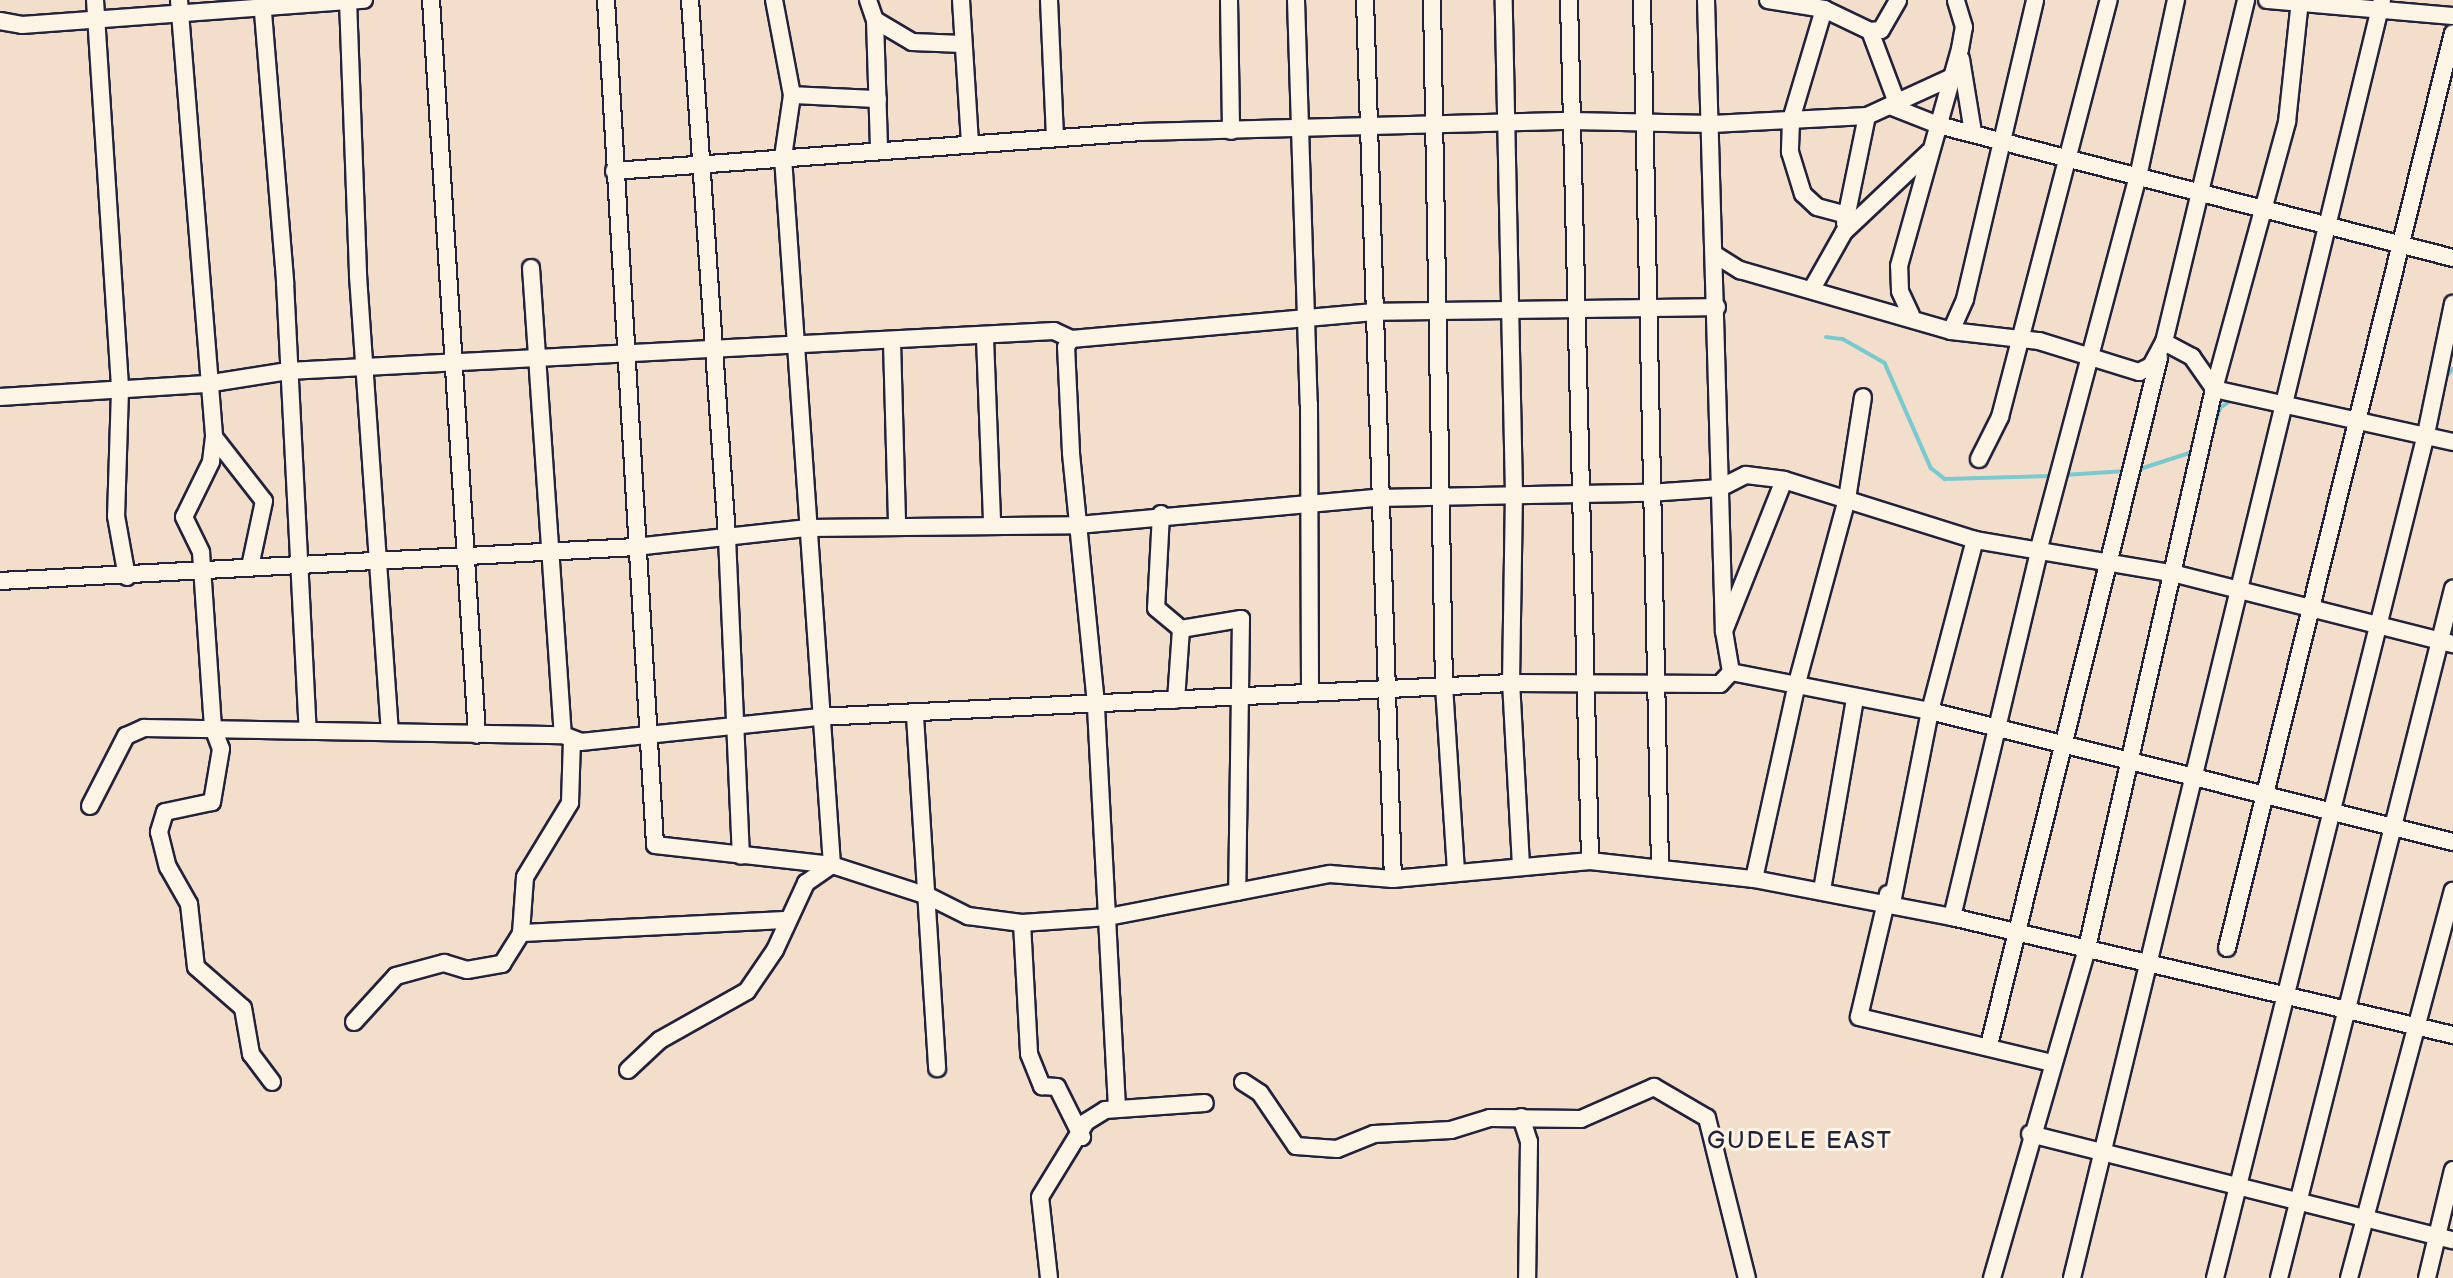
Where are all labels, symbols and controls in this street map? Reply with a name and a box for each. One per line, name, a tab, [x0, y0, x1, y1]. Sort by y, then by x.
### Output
district label: GUDELE EAST	[1708, 1127, 1892, 1155]

